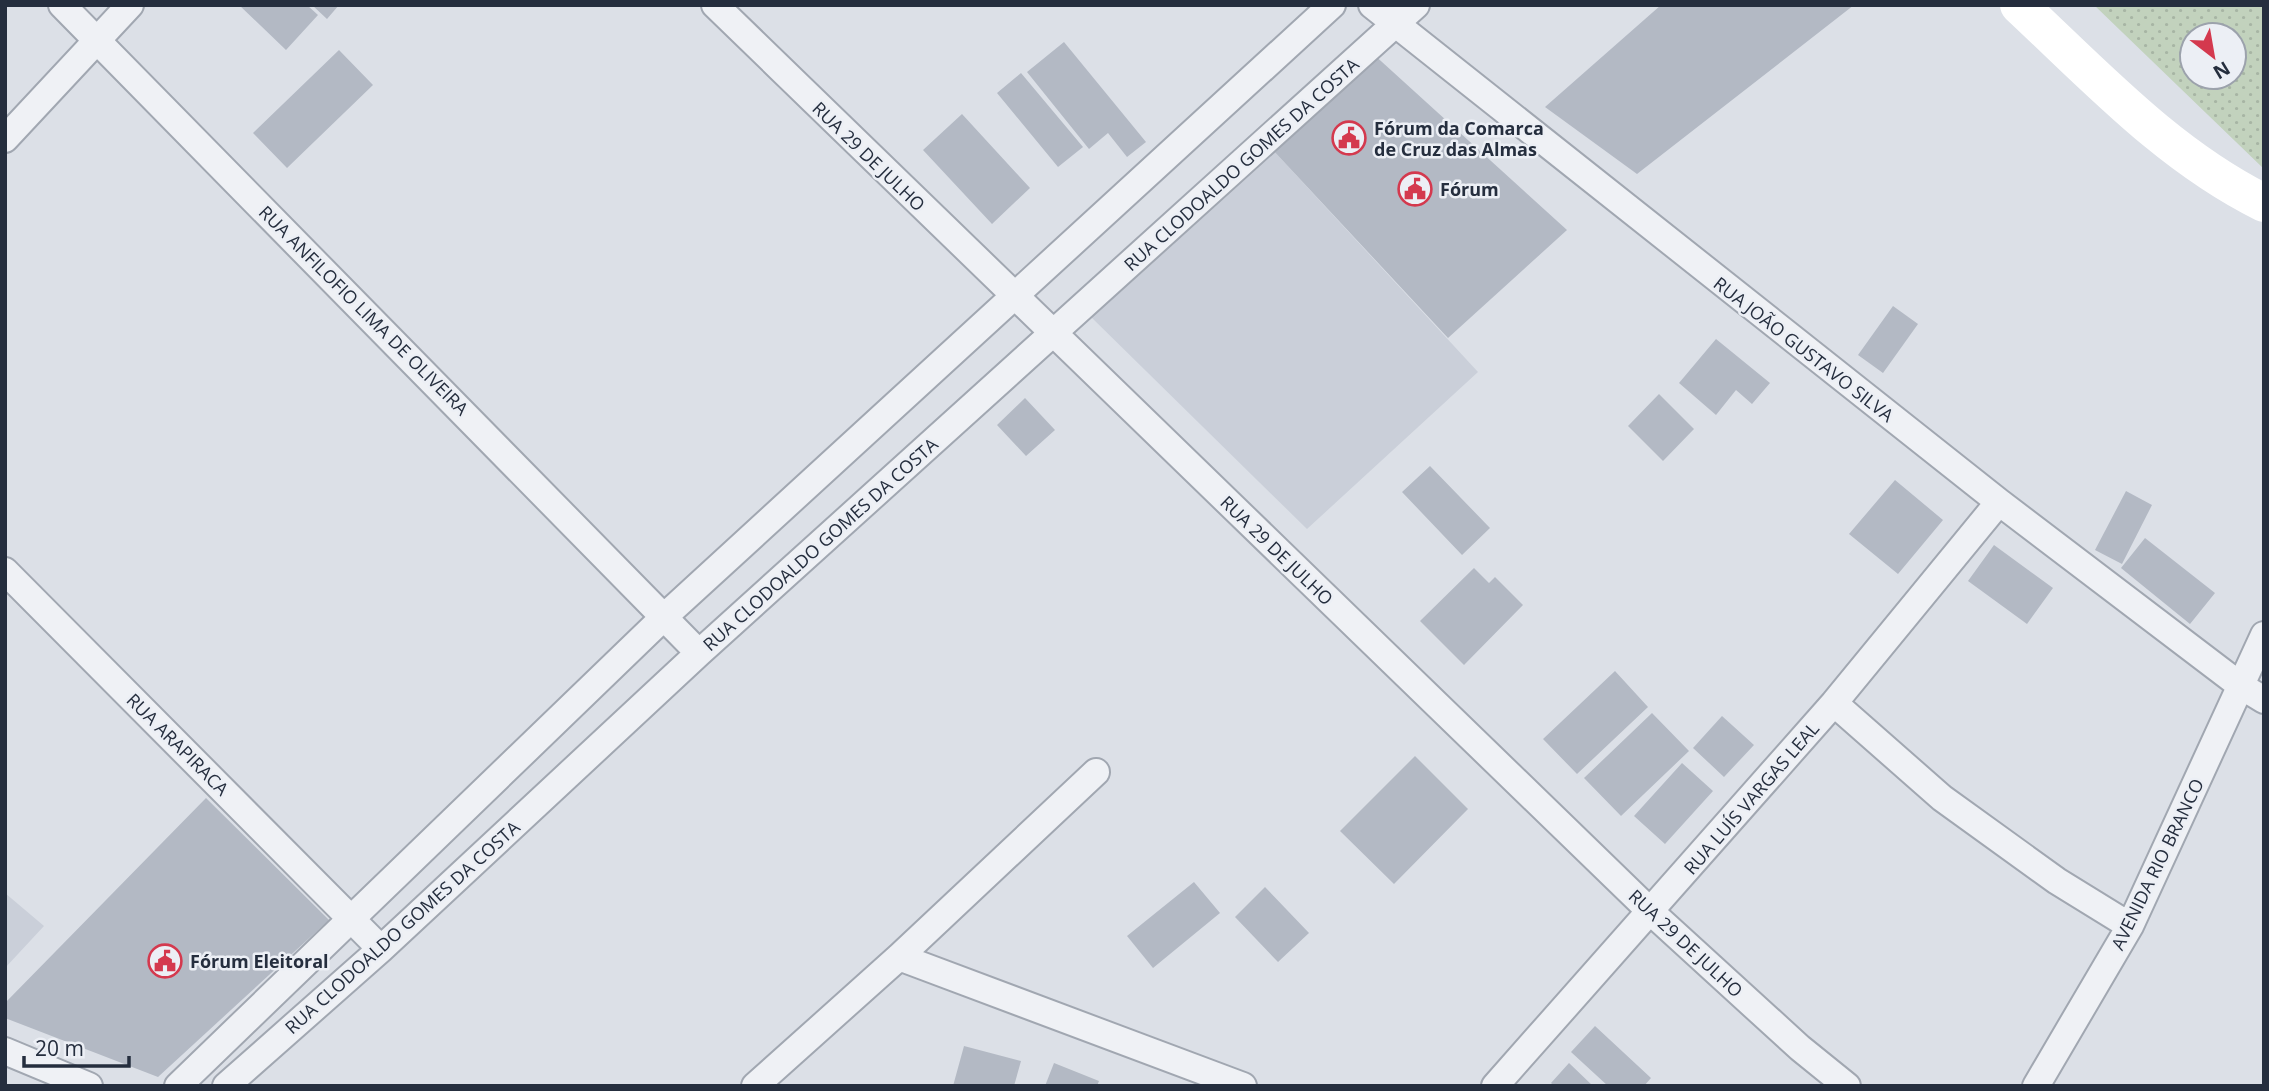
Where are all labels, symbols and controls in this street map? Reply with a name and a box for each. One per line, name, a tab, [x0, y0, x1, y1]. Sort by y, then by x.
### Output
north arrow	[2178, 21, 2248, 91]
street label: RUA CLODOALDO GOMES DA COSTA	[1119, 52, 1364, 276]
text: N	[2208, 55, 2235, 86]
street label: RUA 29 DE JULHO	[807, 96, 931, 216]
place label: Fórum da Comarca de Cruz das Almas	[1374, 116, 1544, 161]
public building icon: Fórum da Comarca de Cruz das Almas	[1330, 119, 1368, 157]
public building icon: Fórum	[1396, 170, 1434, 208]
place label: Fórum	[1440, 177, 1499, 201]
street label: RUA ANFILOFIO LIMA DE OLIVEIRA	[254, 200, 474, 420]
street label: RUA JOÃO GUSTAVO SILVA	[1709, 271, 1899, 427]
street label: RUA CLODOALDO GOMES DA COSTA	[698, 432, 943, 656]
street label: RUA 29 DE JULHO	[1215, 490, 1339, 610]
street label: RUA ARAPIRACA	[122, 688, 235, 801]
street label: RUA LUÍS VARGAS LEAL	[1678, 717, 1824, 879]
street label: AVENIDA RIO BRANCO	[2105, 774, 2209, 954]
street label: RUA CLODOALDO GOMES DA COSTA	[280, 815, 525, 1039]
street label: RUA 29 DE JULHO	[1624, 884, 1748, 1002]
public building icon: Fórum Eleitoral	[146, 942, 184, 980]
place label: Fórum Eleitoral	[190, 949, 329, 973]
scale bar	[24, 1024, 130, 1068]
text: 20 m	[35, 1034, 84, 1062]

